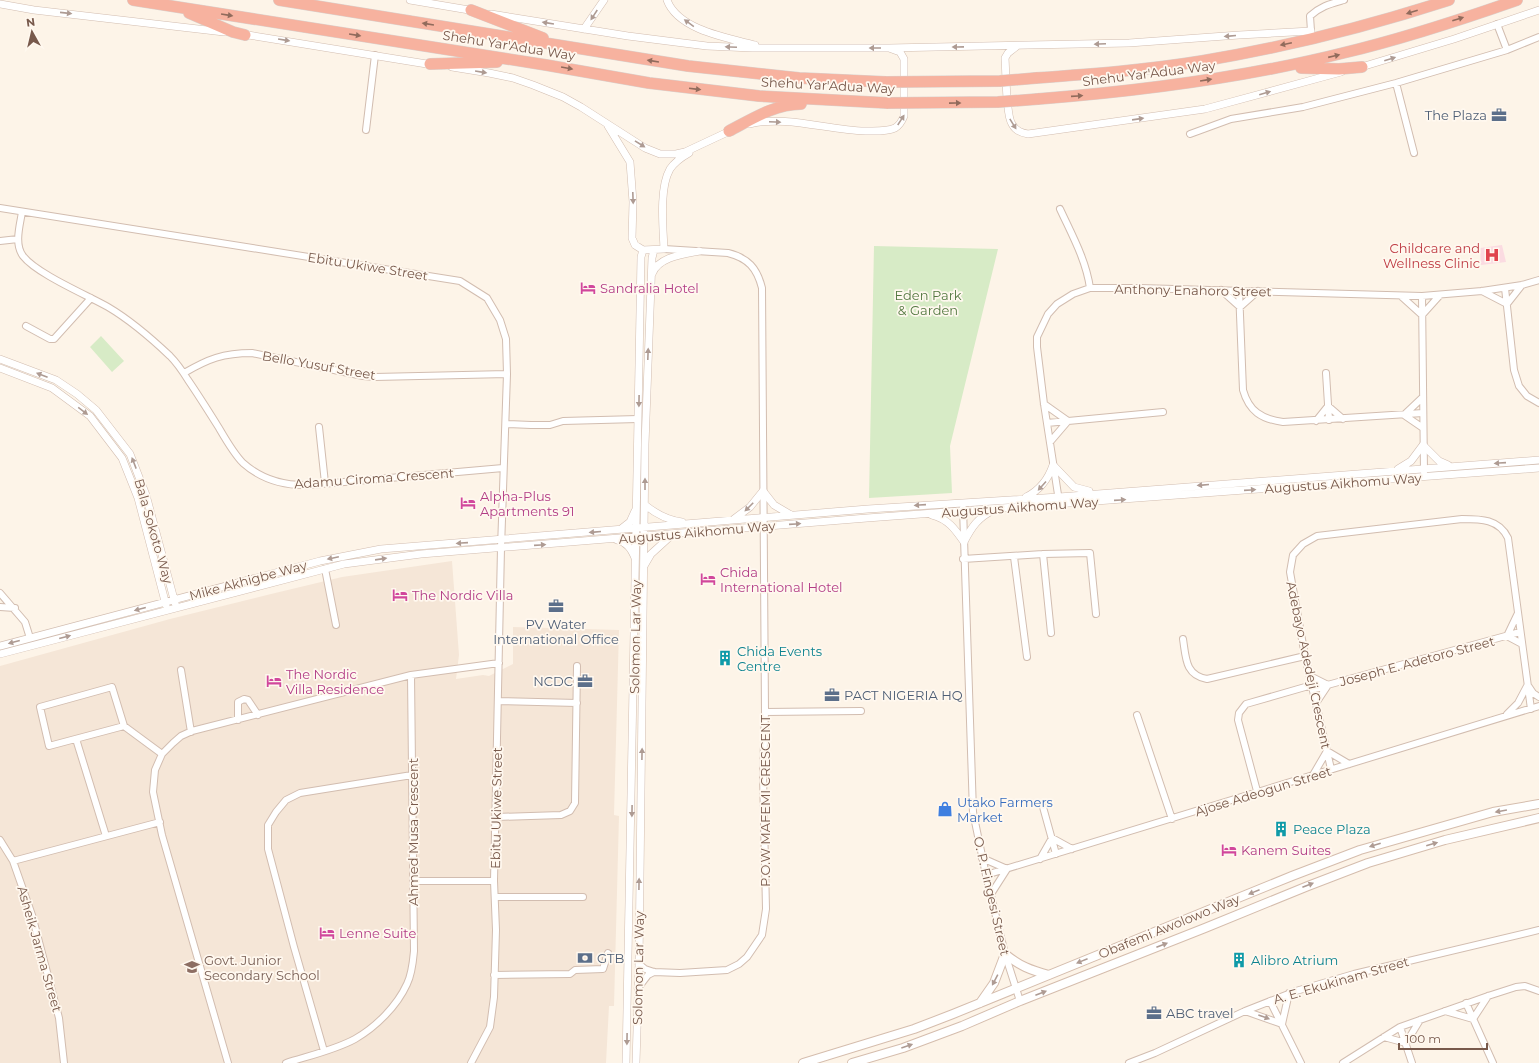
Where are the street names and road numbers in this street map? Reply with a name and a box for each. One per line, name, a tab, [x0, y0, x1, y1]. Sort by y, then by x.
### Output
street label: Shehu Yar'Adua Way	[442, 27, 577, 64]
street label: Shehu Yar'Adua Way	[1082, 57, 1217, 89]
street label: Shehu Yar'Adua Way	[761, 74, 896, 97]
street label: Ebitu Ukiwe Street	[307, 249, 429, 283]
street label: Anthony Enahoro Street	[1114, 281, 1272, 299]
street label: Bello Yusuf Street	[261, 347, 377, 383]
street label: Adamu Ciroma Crescent	[294, 464, 454, 492]
street label: Augustus Aikhomu Way	[1264, 469, 1423, 496]
street label: Bala Sokoto Way	[131, 477, 177, 586]
street label: Augustus Aikhomu Way	[941, 493, 1100, 520]
street label: Augustus Aikhomu Way	[618, 517, 777, 547]
street label: Mike Akhigbe Way	[187, 556, 310, 603]
street label: Solomon Lar Way	[626, 579, 644, 694]
street label: Adebayo Adedeji Crescent	[1283, 580, 1335, 750]
street label: Joseph E. Adetoro Street	[1337, 633, 1496, 690]
street label: P.O.W MAFEMI CRESCENT	[757, 715, 773, 887]
street label: Ebitu Ukiwe Street	[487, 747, 505, 869]
street label: Ahmed Musa Crescent	[405, 758, 421, 906]
street label: Ajose Adeogun Street	[1193, 763, 1333, 819]
street label: O. P. Fingesi Street	[971, 835, 1013, 957]
street label: Asheik Jarma Street	[14, 884, 66, 1014]
street label: Obafemi Awolowo Way	[1096, 890, 1243, 962]
street label: Solomon Lar Way	[629, 910, 647, 1025]
street label: A. E. Ekukinam Street	[1271, 953, 1411, 1007]

